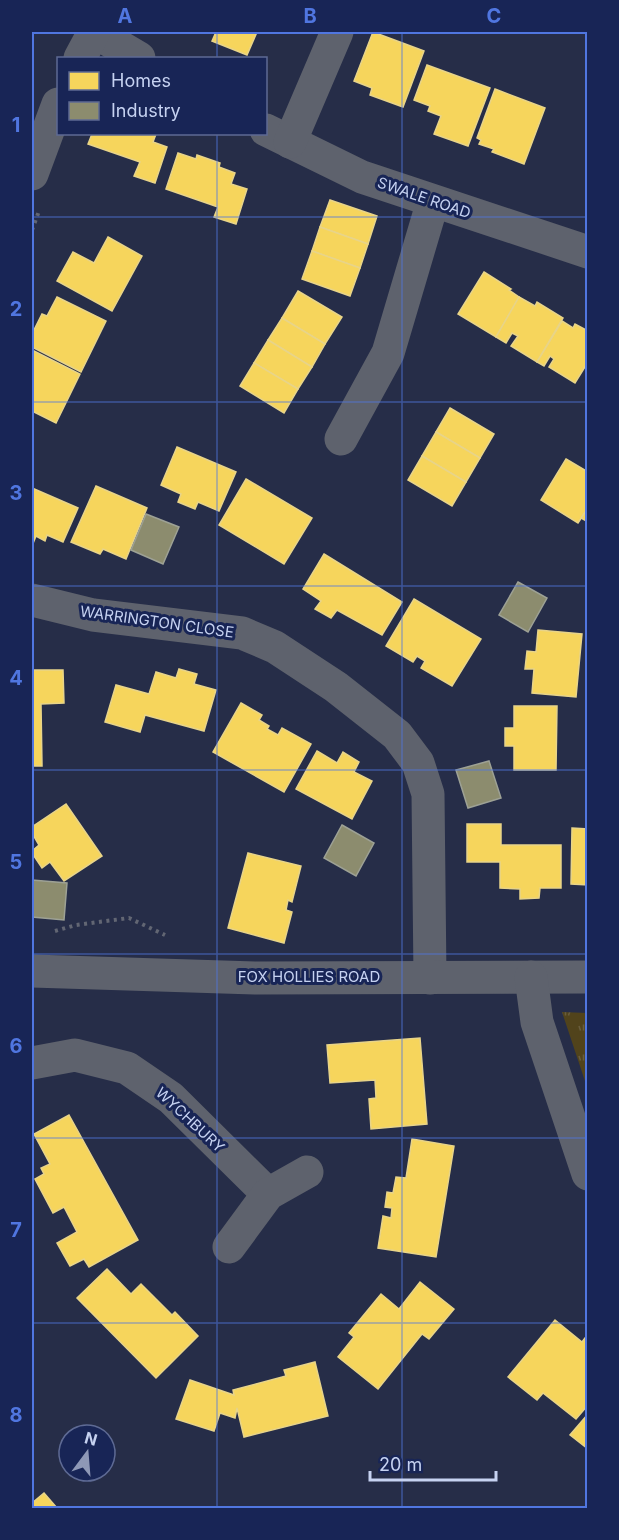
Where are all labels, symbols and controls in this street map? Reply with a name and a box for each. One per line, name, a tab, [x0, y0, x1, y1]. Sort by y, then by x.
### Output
text: A	[118, 4, 133, 28]
text: B	[303, 4, 317, 28]
text: C	[487, 4, 501, 28]
legend	[57, 57, 267, 135]
text: Homes	[111, 70, 171, 91]
text: Industry	[111, 100, 181, 121]
text: 1	[12, 113, 20, 137]
street label: SWALE ROAD	[375, 173, 473, 222]
text: 2	[10, 297, 22, 321]
text: 3	[10, 481, 22, 505]
street label: WARRINGTON CLOSE	[79, 601, 235, 642]
text: 4	[9, 666, 23, 690]
text: 5	[10, 850, 22, 874]
street label: FOX HOLLIES ROAD	[238, 967, 380, 986]
text: 6	[10, 1034, 23, 1058]
street label: WYCHBURY	[152, 1083, 229, 1156]
text: 7	[10, 1218, 22, 1242]
text: 8	[9, 1403, 23, 1427]
north arrow	[57, 1423, 117, 1483]
text: N	[83, 1427, 100, 1450]
scale bar	[370, 1444, 496, 1482]
text: 20 m	[379, 1454, 422, 1475]

